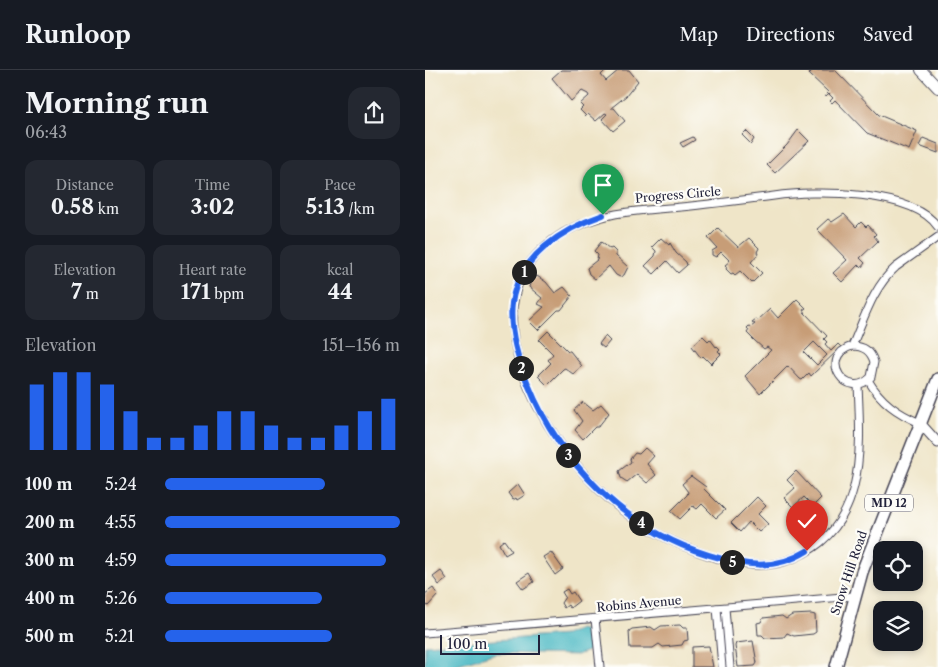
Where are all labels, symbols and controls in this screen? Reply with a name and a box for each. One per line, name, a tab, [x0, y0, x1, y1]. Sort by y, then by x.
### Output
text: Runloop	[25, 20, 131, 49]
text: Map	[679, 24, 718, 46]
text: Directions	[746, 24, 835, 46]
text: Saved	[863, 24, 913, 46]
text: Morning run	[25, 86, 209, 120]
button: share	[348, 87, 400, 139]
text: 06:43	[25, 122, 67, 142]
pin	[582, 164, 624, 215]
icon: arrive	[589, 171, 617, 199]
text: Distance	[56, 176, 114, 194]
text: Time	[195, 176, 230, 194]
text: Pace	[324, 176, 356, 194]
street label: Progress Circle	[634, 183, 722, 206]
text: 0.58	[51, 194, 94, 219]
text: 3:02	[191, 194, 234, 219]
text: 5:13	[306, 194, 345, 219]
text: km	[94, 200, 119, 218]
text: /km	[345, 200, 375, 218]
pin: 1	[511, 260, 537, 284]
text: Elevation	[54, 261, 116, 279]
text: Heart rate	[179, 261, 246, 279]
text: kcal	[327, 261, 353, 279]
text: 1	[521, 263, 528, 281]
text: 7	[71, 279, 82, 304]
text: 171	[181, 279, 210, 304]
text: 44	[328, 279, 353, 304]
text: m	[82, 285, 99, 303]
text: bpm	[210, 285, 244, 303]
text: Elevation	[25, 335, 96, 355]
text: 151–156 m	[322, 335, 400, 355]
pin: 2	[509, 356, 533, 380]
text: 2	[517, 359, 526, 377]
pin: 3	[555, 442, 581, 468]
text: 3	[565, 446, 572, 464]
text: 100 m	[25, 474, 72, 494]
text: 5:24	[105, 474, 137, 494]
road number: MD 12	[865, 494, 913, 512]
pin	[786, 500, 828, 551]
icon: check	[793, 507, 821, 535]
pin: 4	[629, 510, 653, 536]
text: 200 m	[25, 512, 75, 532]
text: 4:55	[105, 512, 136, 532]
text: 4	[637, 514, 646, 532]
street label: Snow Hill Road	[827, 528, 870, 617]
map controls	[873, 541, 923, 651]
button: locate	[873, 541, 923, 591]
text: 300 m	[25, 550, 74, 570]
text: 4:59	[105, 550, 137, 570]
pin: 5	[719, 550, 745, 574]
text: 5	[729, 553, 736, 571]
text: 400 m	[25, 588, 75, 608]
text: 5:26	[105, 588, 137, 608]
street label: Robins Avenue	[596, 592, 682, 615]
button: layers	[873, 601, 923, 651]
text: 500 m	[25, 626, 74, 646]
text: 5:21	[105, 626, 134, 646]
scale bar	[440, 632, 540, 655]
text: 100 m	[447, 635, 487, 653]

